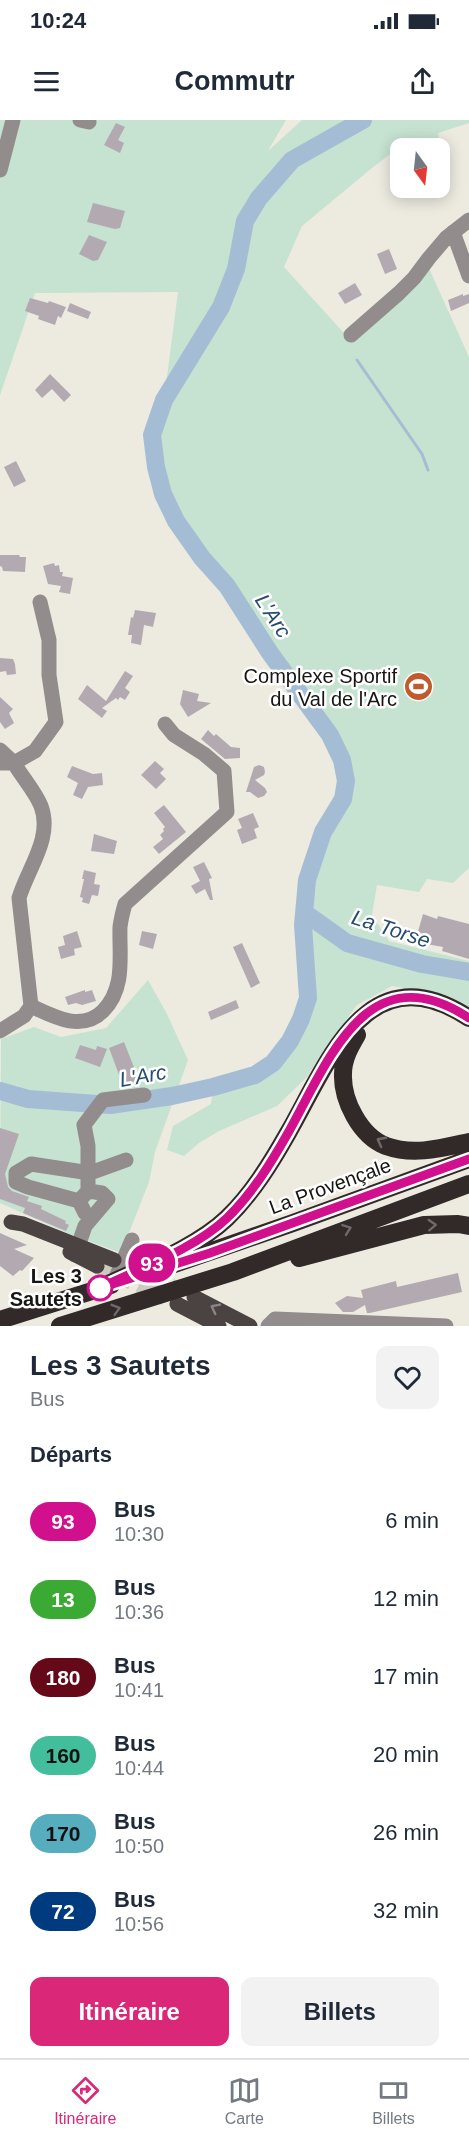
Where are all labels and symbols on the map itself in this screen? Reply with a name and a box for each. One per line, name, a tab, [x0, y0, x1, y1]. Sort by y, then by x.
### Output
north arrow	[390, 138, 450, 198]
water label: L'Arc	[251, 590, 296, 642]
place label: Complexe Sportif du Val de l'Arc	[244, 665, 397, 710]
sports icon: Complexe Sportif du Val de l'Arc	[402, 671, 434, 703]
water label: La Torse	[349, 905, 433, 952]
water label: L'Arc	[118, 1060, 169, 1091]
one-way arrow	[377, 1137, 388, 1149]
street label: La Provençale	[266, 1154, 394, 1218]
one-way arrow	[428, 1219, 437, 1232]
one-way arrow	[341, 1224, 351, 1237]
line badge: 93	[125, 1244, 179, 1282]
place label: Les 3 Sautets	[10, 1265, 82, 1310]
marker: Les 3 Sautets	[87, 1275, 113, 1301]
one-way arrow	[110, 1303, 121, 1316]
one-way arrow	[211, 1304, 221, 1315]

